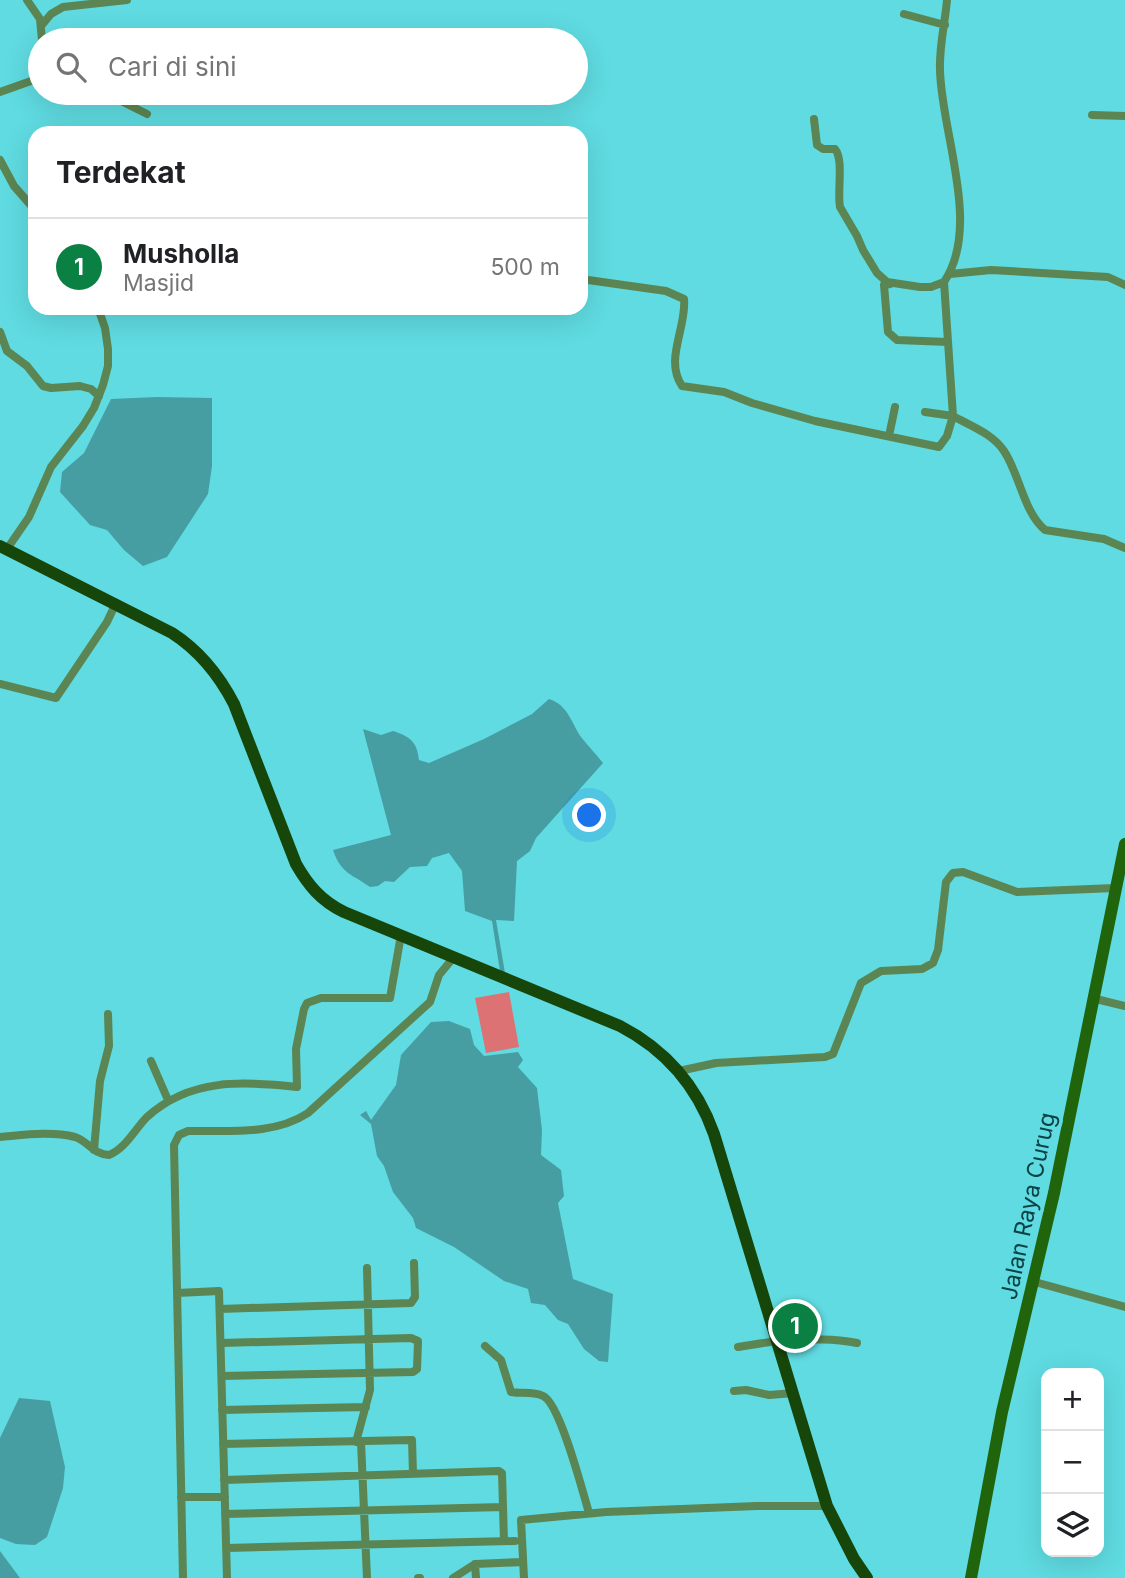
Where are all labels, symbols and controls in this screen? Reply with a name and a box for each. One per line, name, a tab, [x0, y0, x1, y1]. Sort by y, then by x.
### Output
search box	[28, 28, 588, 105]
icon: search	[52, 48, 90, 86]
text: Cari di sini	[108, 51, 237, 82]
text: Terdekat	[56, 154, 186, 190]
text: Musholla	[123, 238, 239, 269]
text: 1	[74, 253, 84, 281]
text: 500 m	[490, 253, 560, 281]
text: Masjid	[123, 269, 194, 297]
your location	[572, 798, 606, 832]
street label: Jalan Raya Curug	[994, 1110, 1062, 1302]
pin: 1	[772, 1300, 818, 1352]
map controls	[1041, 1368, 1104, 1557]
button: +	[1041, 1368, 1104, 1431]
button: −	[1041, 1431, 1104, 1494]
button: layers	[1041, 1494, 1104, 1557]

